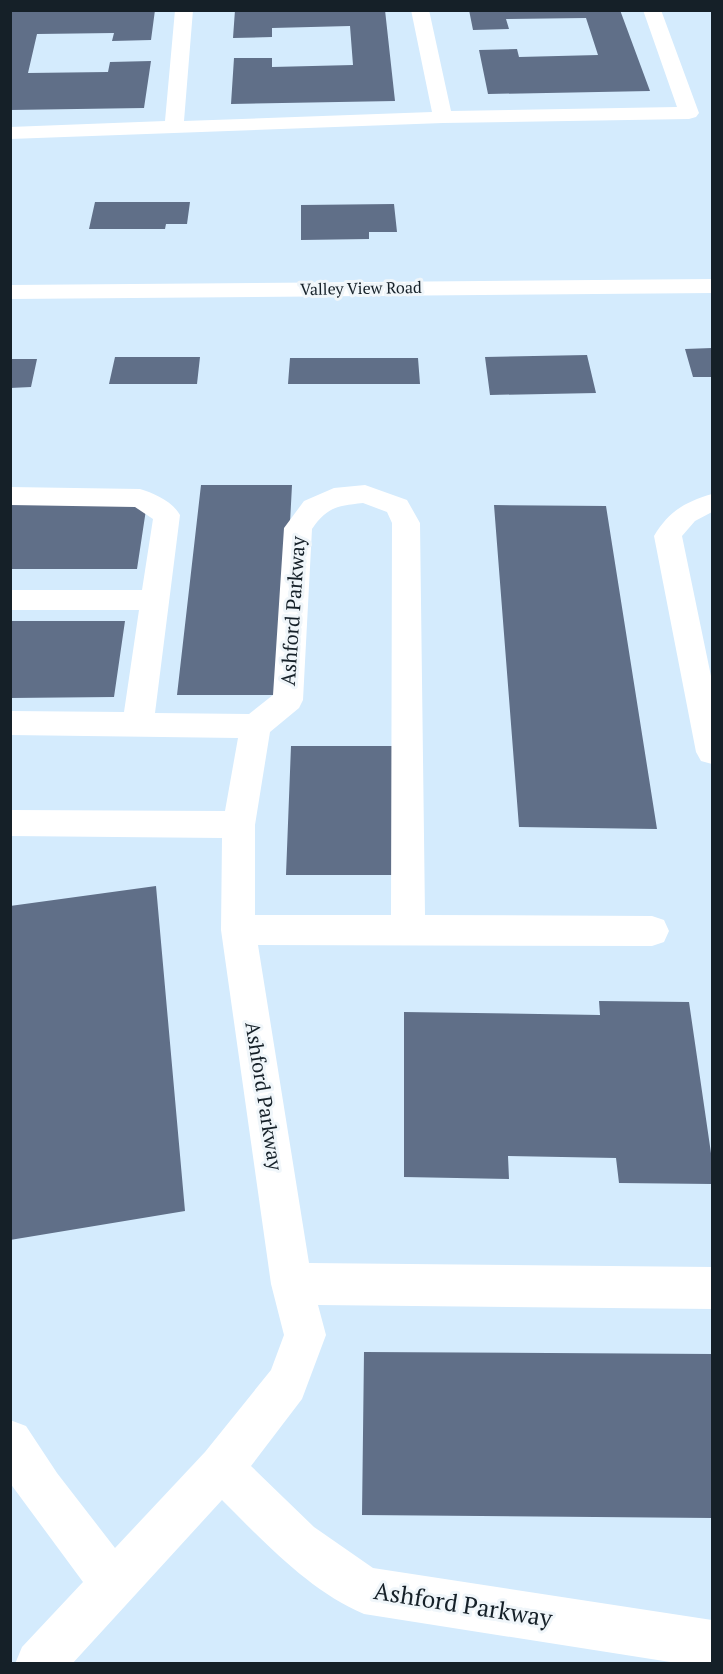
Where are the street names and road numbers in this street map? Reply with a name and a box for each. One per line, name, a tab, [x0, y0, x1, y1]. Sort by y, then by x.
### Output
street label: Valley View Road	[300, 276, 422, 300]
street label: Ashford Parkway	[274, 534, 311, 687]
street label: Ashford Parkway	[239, 1020, 290, 1173]
street label: Ashford Parkway	[372, 1574, 555, 1634]

